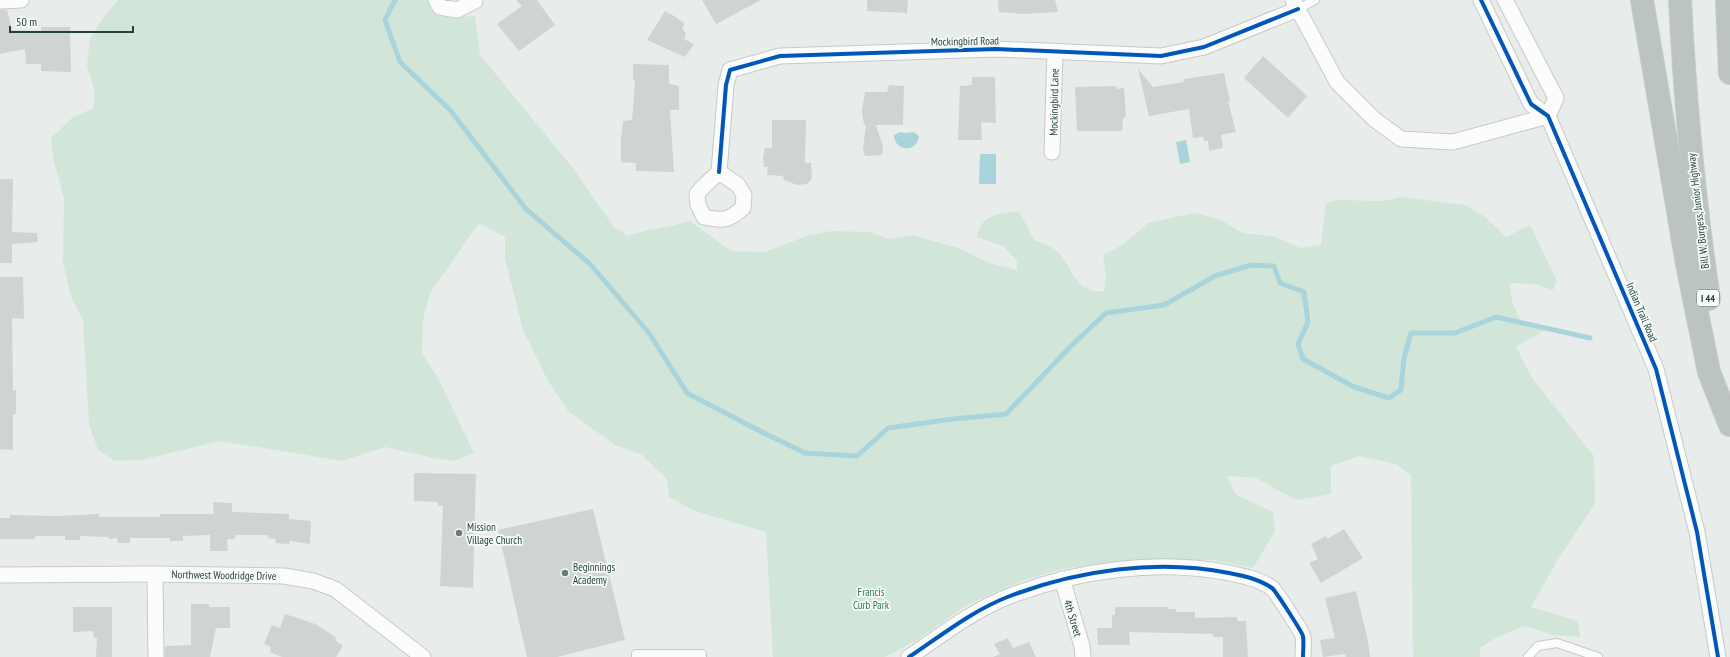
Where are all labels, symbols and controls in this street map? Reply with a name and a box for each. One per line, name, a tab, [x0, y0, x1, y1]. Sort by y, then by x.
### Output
scale bar	[10, 8, 133, 34]
text: 50 m	[16, 14, 37, 29]
street label: Mockingbird Road	[931, 33, 999, 49]
street label: Mockingbird Lane	[1046, 68, 1062, 136]
street label: Bill W. Burgess, Junior Highway	[1684, 152, 1712, 269]
street label: Indian Trail Road	[1623, 280, 1661, 344]
road number: I 44	[1697, 290, 1719, 306]
place label: Mission Village Church	[466, 520, 522, 547]
marker: Mission Village Church	[454, 528, 464, 538]
place label: Beginnings Academy	[573, 560, 615, 587]
street label: Northwest Woodridge Drive	[172, 567, 277, 583]
marker: Beginnings Academy	[560, 568, 570, 578]
park label: Francis Curb Park	[853, 585, 890, 612]
street label: 4th Street	[1061, 598, 1085, 638]

